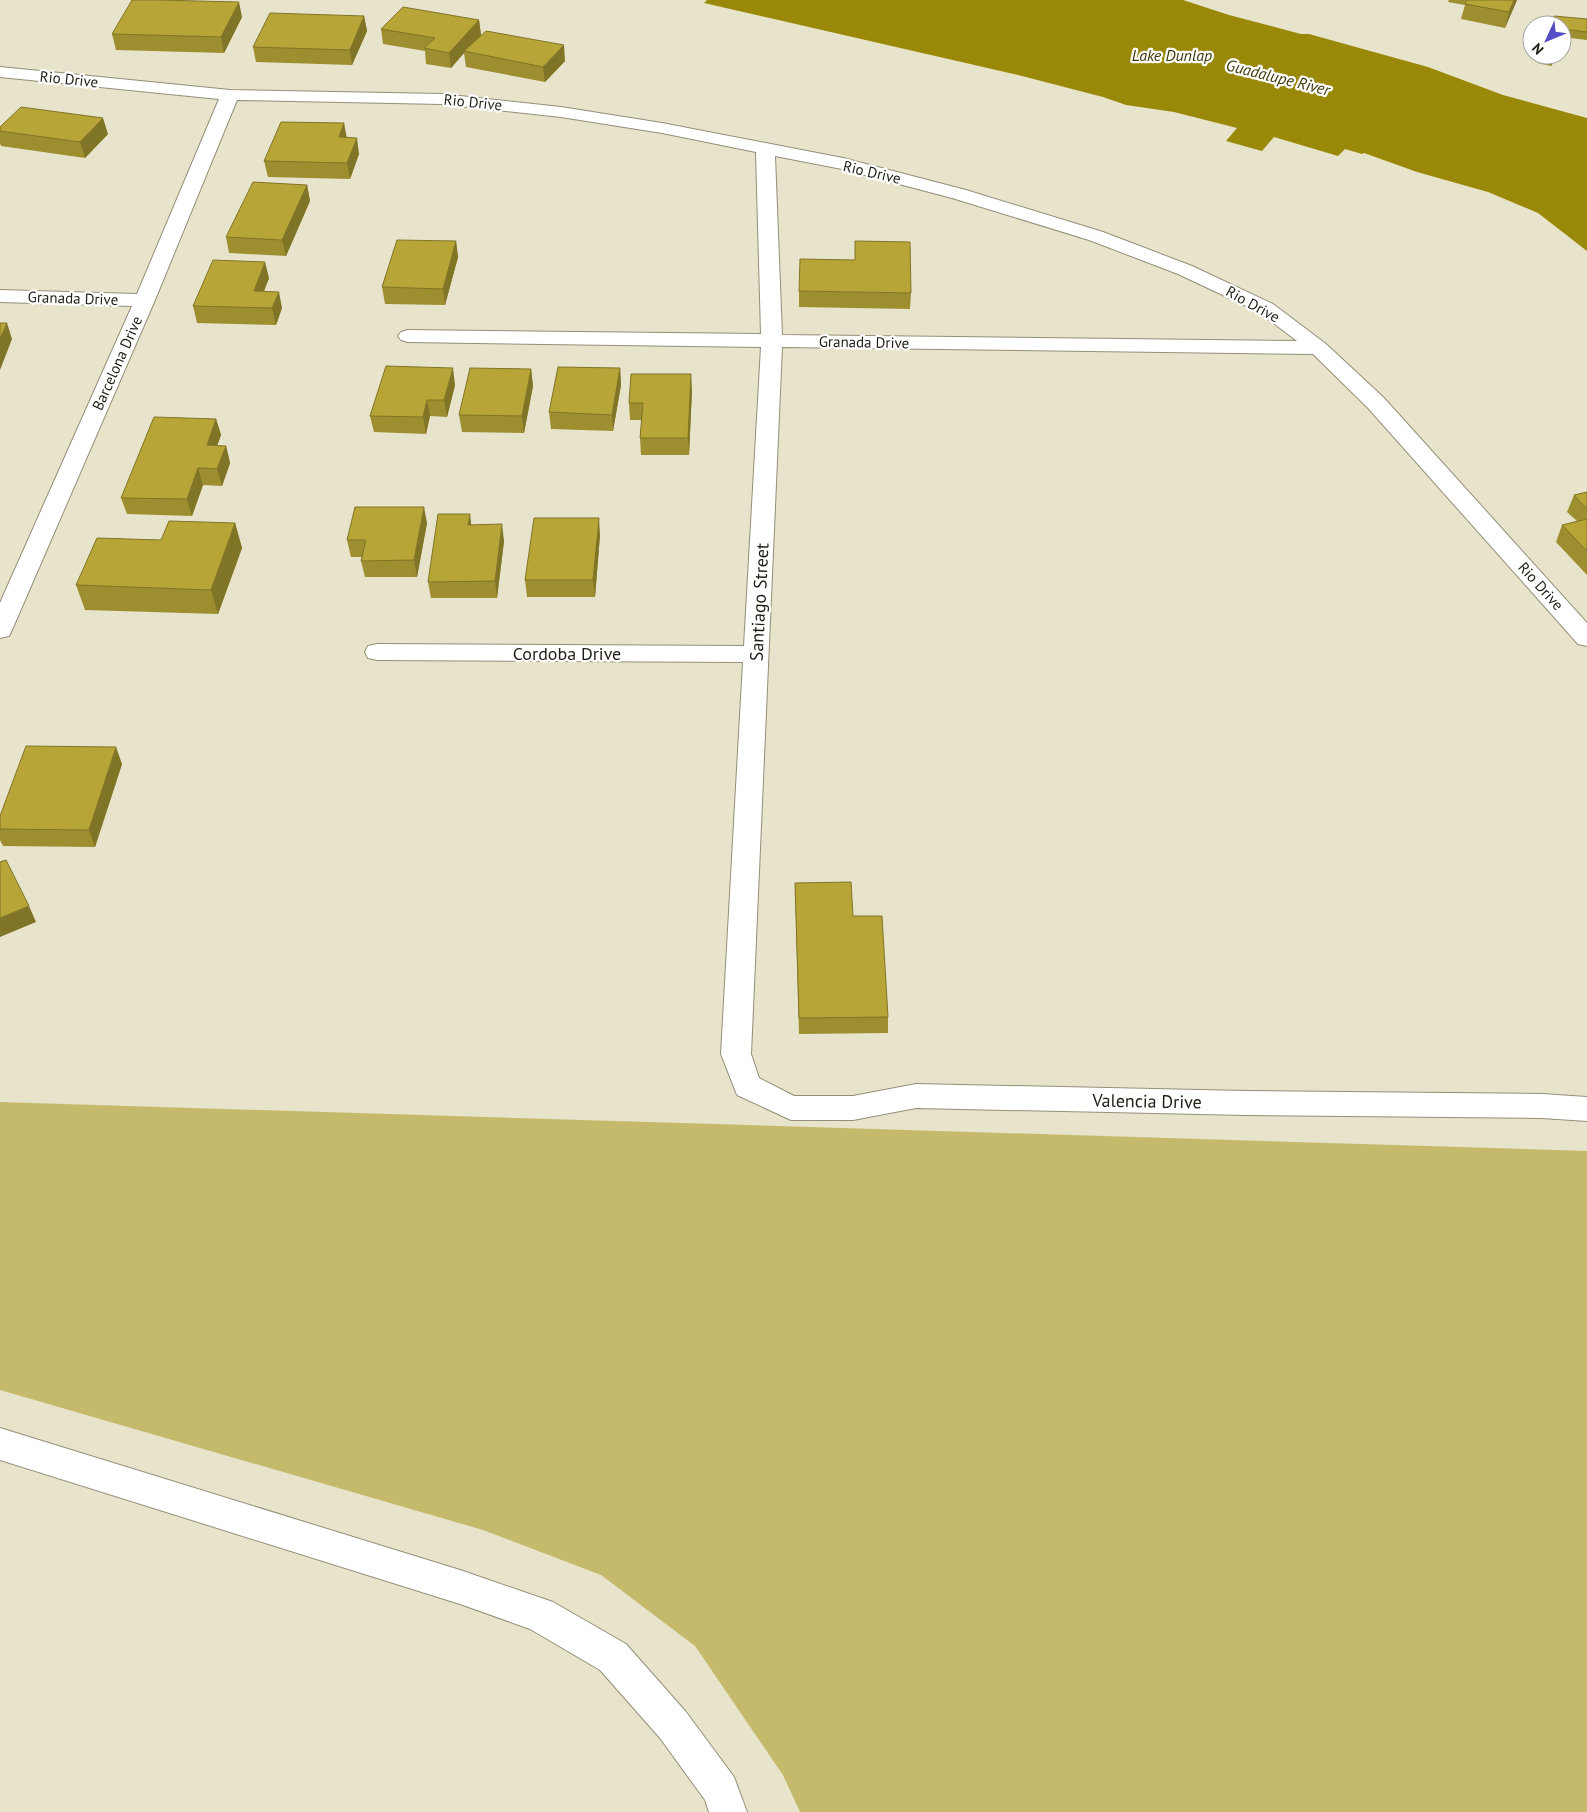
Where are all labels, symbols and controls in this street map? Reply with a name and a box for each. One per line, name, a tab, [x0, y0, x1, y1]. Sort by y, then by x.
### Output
north arrow	[1522, 15, 1572, 65]
text: N	[1528, 39, 1547, 59]
water label: Lake Dunlap	[1132, 45, 1212, 65]
water label: Guadalupe River	[1224, 54, 1334, 100]
street label: Rio Drive	[39, 66, 99, 92]
street label: Rio Drive	[443, 89, 503, 115]
street label: Rio Drive	[841, 156, 903, 188]
street label: Rio Drive	[1223, 281, 1283, 327]
street label: Granada Drive	[27, 287, 119, 309]
street label: Barcelona Drive	[88, 313, 146, 413]
street label: Granada Drive	[819, 332, 909, 352]
street label: Santiago Street	[744, 542, 774, 662]
street label: Rio Drive	[1514, 558, 1568, 614]
street label: Cordoba Drive	[513, 642, 621, 665]
street label: Valencia Drive	[1091, 1089, 1202, 1113]

